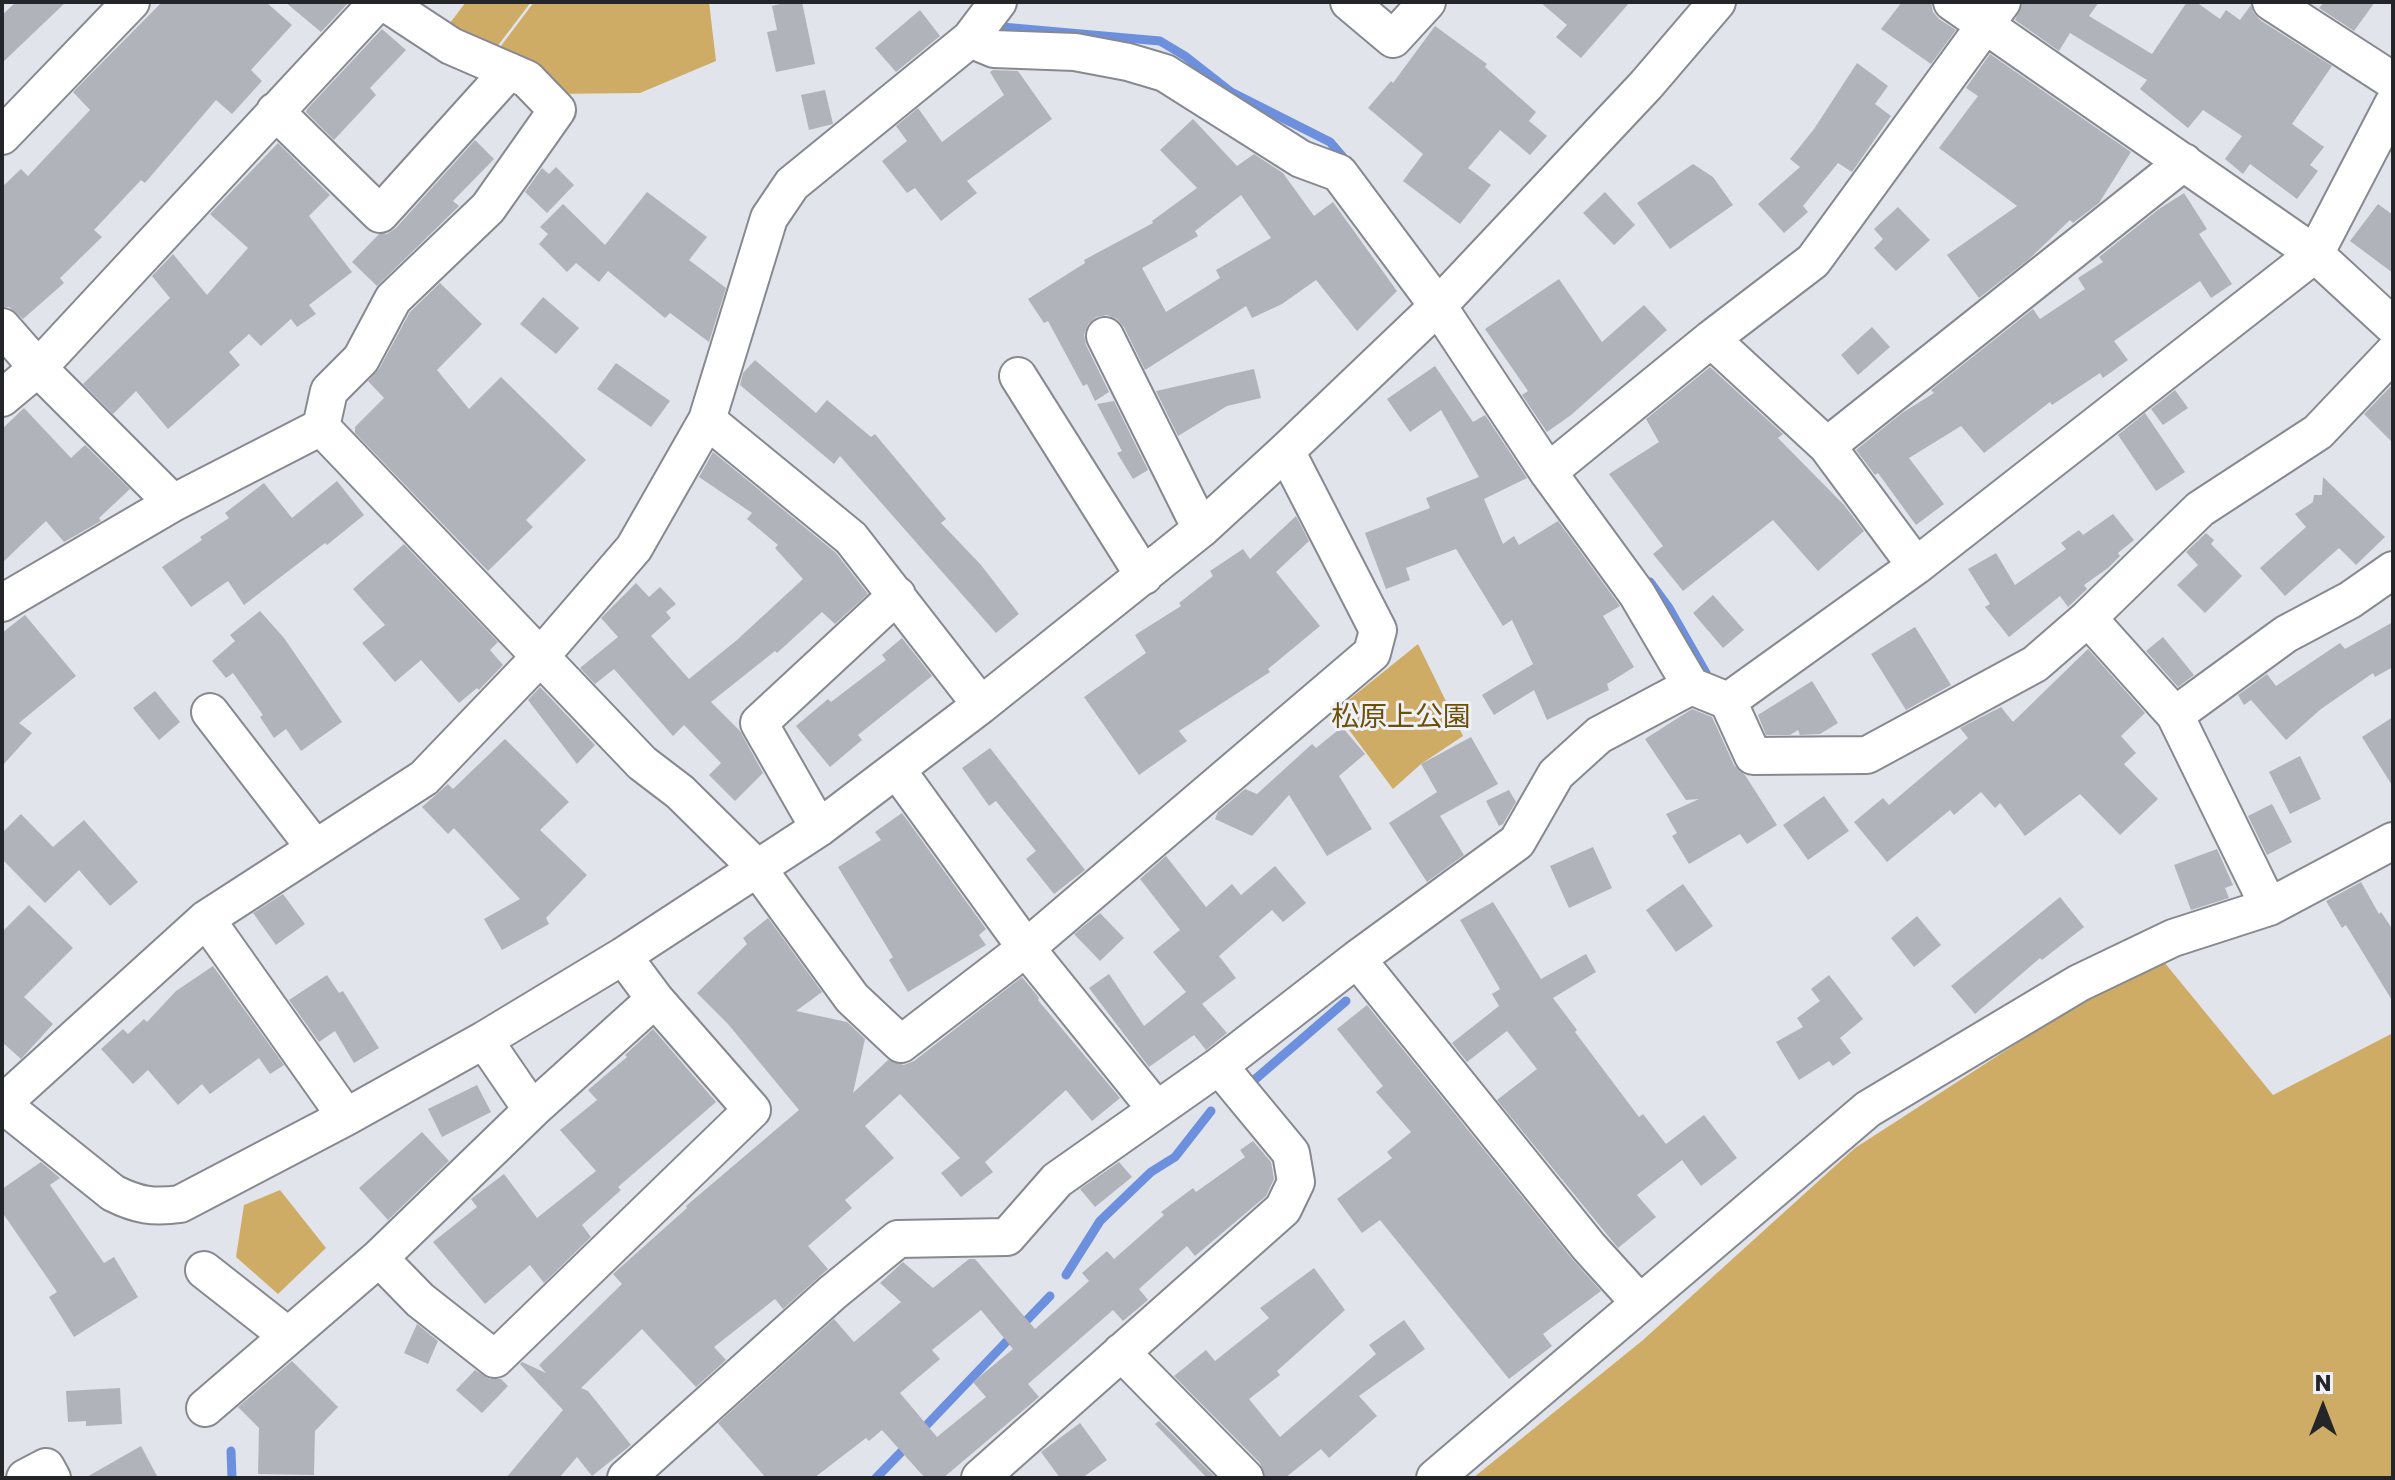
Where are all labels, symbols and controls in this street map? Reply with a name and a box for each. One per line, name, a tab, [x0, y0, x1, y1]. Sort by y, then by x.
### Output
park label: 松原上公園	[1331, 702, 1471, 736]
north arrow	[2283, 1368, 2363, 1448]
text: N	[2315, 1368, 2331, 1399]

